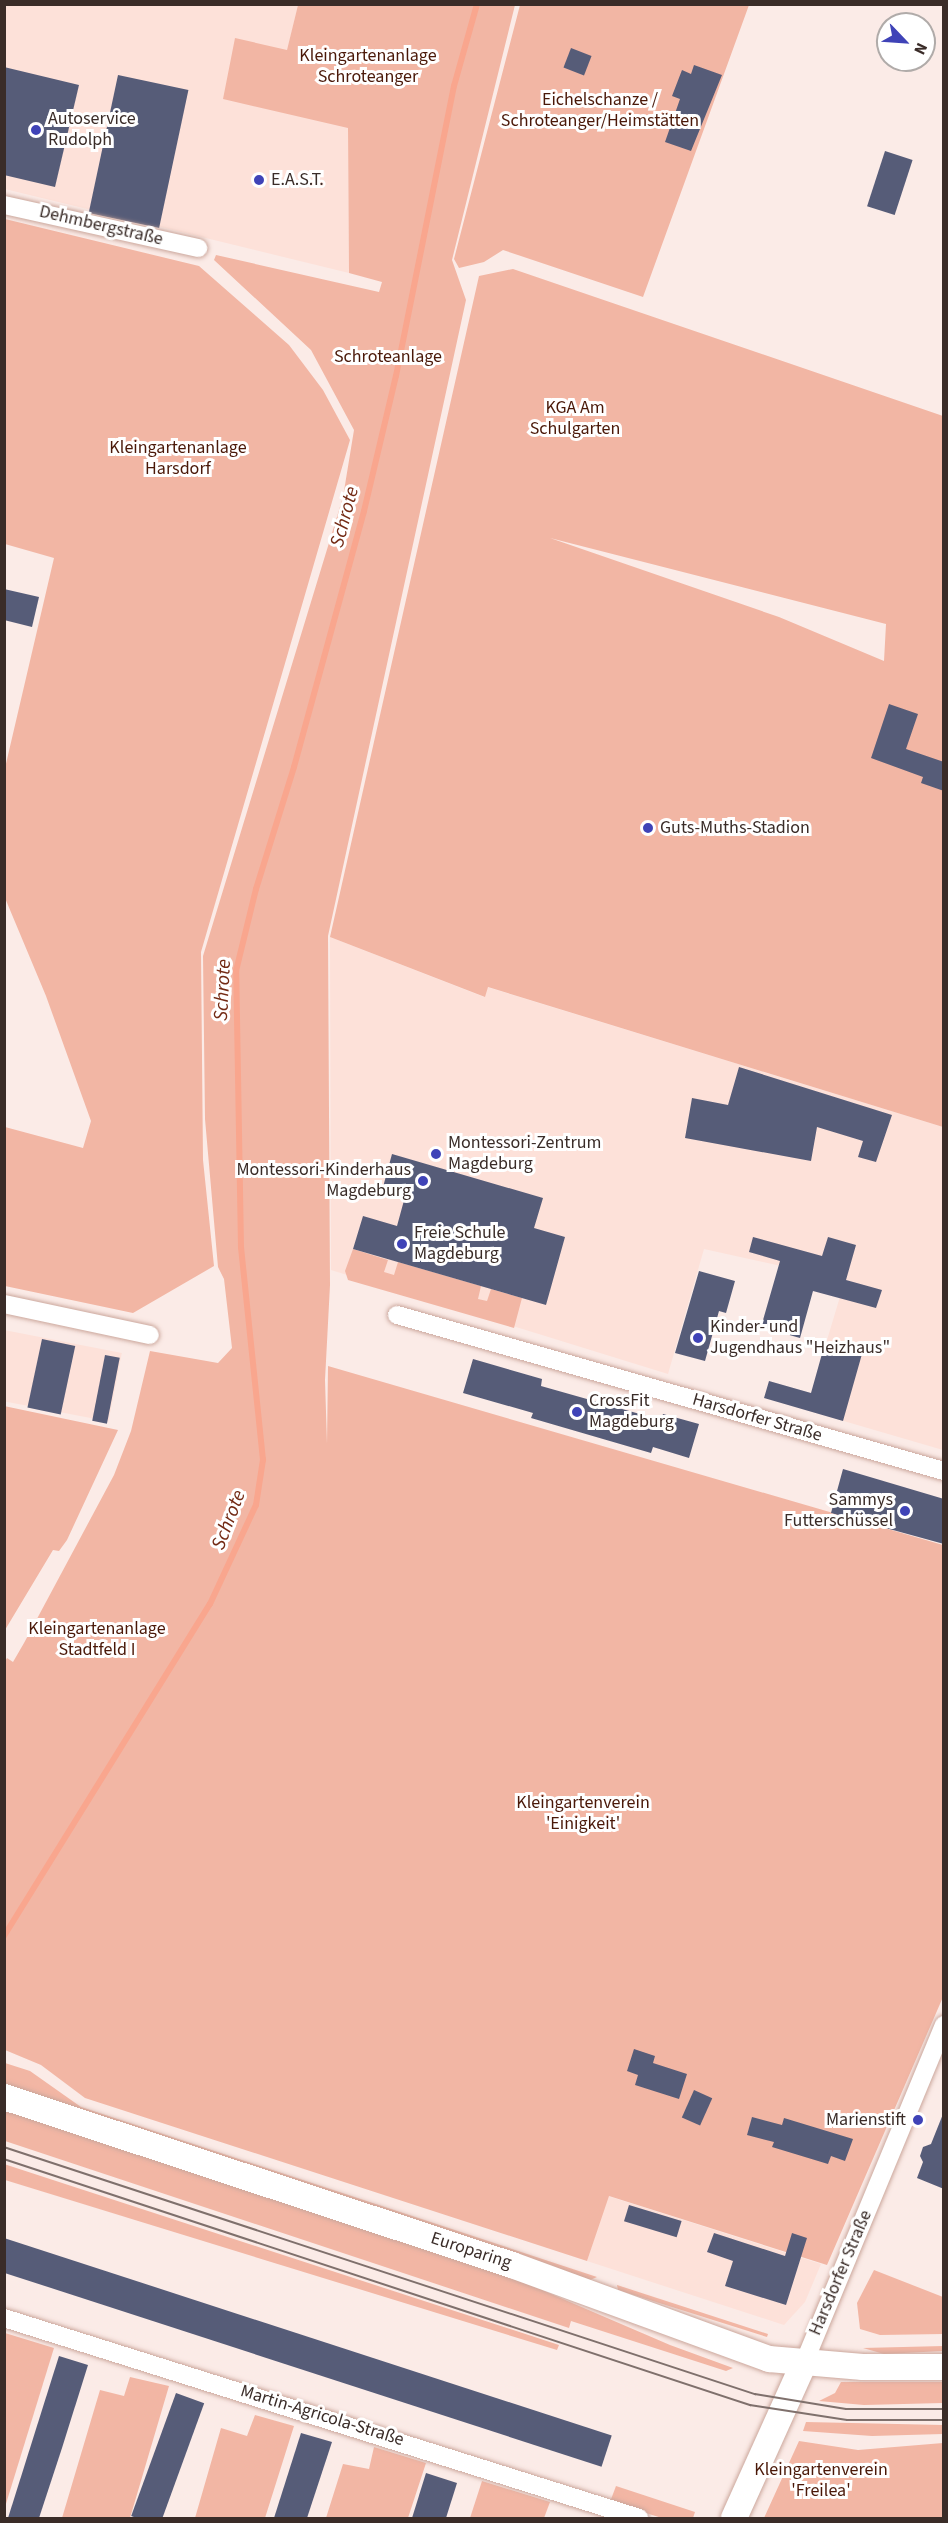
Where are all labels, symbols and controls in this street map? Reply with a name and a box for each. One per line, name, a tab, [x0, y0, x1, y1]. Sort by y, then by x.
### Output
north arrow	[876, 12, 936, 72]
text: N	[908, 39, 933, 58]
park label: Kleingartenanlage Schroteanger	[299, 46, 437, 88]
park label: Eichelschanze / Schroteanger/Heimstätten	[501, 90, 699, 132]
place label: Autoservice Rudolph	[48, 109, 136, 152]
marker: Autoservice Rudolph	[29, 123, 43, 137]
place label: E.A.S.T.	[271, 169, 324, 191]
marker: E.A.S.T.	[252, 173, 266, 187]
street label: Dehmbergstraße	[37, 201, 165, 251]
park label: Schroteanlage	[334, 346, 442, 368]
park label: KGA Am Schulgarten	[530, 398, 620, 440]
park label: Kleingartenanlage Harsdorf	[109, 438, 247, 480]
water label: Schrote	[325, 484, 365, 550]
place label: Guts-Muths-Stadion	[660, 817, 810, 839]
marker: Guts-Muths-Stadion	[641, 821, 655, 835]
water label: Schrote	[209, 958, 237, 1022]
place label: Montessori-Zentrum Magdeburg	[448, 1133, 601, 1176]
marker: Montessori-Zentrum Magdeburg	[429, 1147, 443, 1161]
place label: Montessori-Kinderhaus Magdeburg	[236, 1160, 411, 1202]
marker: Montessori-Kinderhaus Magdeburg	[416, 1174, 430, 1188]
place label: Freie Schule Magdeburg	[414, 1223, 505, 1266]
marker: Freie Schule Magdeburg	[395, 1237, 409, 1251]
place label: Kinder- und Jugendhaus "Heizhaus"	[710, 1317, 890, 1360]
marker: Kinder- und Jugendhaus "Heizhaus"	[691, 1331, 705, 1345]
street label: Harsdorfer Straße	[690, 1389, 824, 1447]
place label: CrossFit Magdeburg	[589, 1391, 674, 1434]
marker: CrossFit Magdeburg	[570, 1405, 584, 1419]
water label: Schrote	[207, 1487, 251, 1553]
place label: Sammys Futterschüssel	[784, 1490, 893, 1532]
marker: Sammys Futterschüssel	[898, 1504, 912, 1518]
park label: Kleingartenanlage Stadtfeld I	[28, 1619, 166, 1662]
park label: Kleingartenverein 'Einigkeit'	[516, 1793, 650, 1836]
place label: Marienstift	[826, 2109, 906, 2131]
marker: Marienstift	[911, 2113, 925, 2127]
street label: Harsdorfer Straße	[805, 2207, 877, 2339]
street label: Europaring	[428, 2228, 514, 2274]
street label: Martin-Agricola-Straße	[238, 2381, 406, 2451]
park label: Kleingartenverein 'Freilea'	[754, 2460, 888, 2502]

